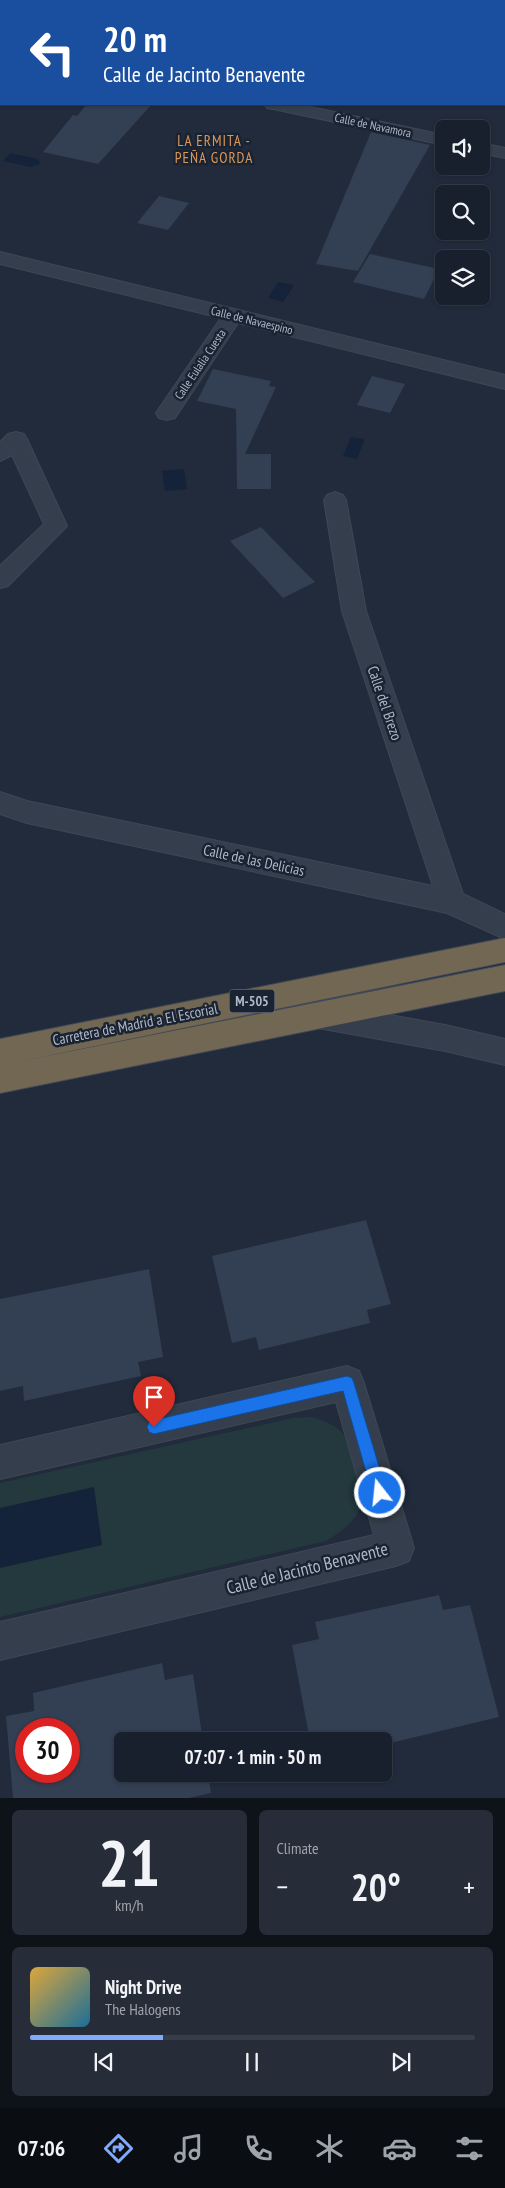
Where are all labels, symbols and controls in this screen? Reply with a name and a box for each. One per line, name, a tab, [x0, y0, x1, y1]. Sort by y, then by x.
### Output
text: 20 m	[103, 16, 167, 62]
icon: left	[20, 20, 85, 85]
text: Calle de Jacinto Benavente	[103, 60, 305, 88]
street label: Calle de Navamora	[333, 110, 413, 140]
map controls	[435, 120, 490, 305]
button: sound	[435, 120, 490, 175]
district label: LA ERMITA - PEÑA GORDA	[175, 131, 253, 167]
button: search	[435, 185, 490, 240]
button: layers	[435, 250, 490, 305]
street label: Calle de Navaespino	[209, 303, 295, 337]
street label: Calle Eulalia Cuesta	[171, 326, 229, 402]
street label: Calle del Brezo	[363, 663, 407, 743]
street label: Calle de las Delicias	[202, 840, 306, 880]
road number: M-505	[230, 989, 274, 1012]
street label: Carretera de Madrid a El Escorial	[51, 999, 220, 1049]
pin	[133, 1376, 175, 1427]
icon: arrive	[140, 1383, 168, 1411]
position arrow	[353, 1466, 405, 1518]
street label: Calle de Jacinto Benavente	[224, 1537, 390, 1599]
speed limit sign: 30	[15, 1718, 80, 1783]
text: 07:07 · 1 min · 50 m	[185, 1745, 321, 1769]
text: 21	[98, 1820, 160, 1904]
text: Climate	[277, 1838, 319, 1858]
text: 20°	[351, 1862, 401, 1911]
text: −	[277, 1868, 288, 1905]
text: +	[463, 1868, 475, 1905]
text: km/h	[115, 1895, 143, 1915]
text: Night Drive	[105, 1975, 182, 1999]
text: The Halogens	[105, 1999, 181, 2019]
icon: previous	[90, 2048, 118, 2076]
icon: pause	[238, 2048, 266, 2076]
icon: next	[387, 2048, 415, 2076]
icon: directions	[101, 2131, 136, 2166]
icon: music	[171, 2131, 206, 2166]
icon: phone	[241, 2131, 276, 2166]
icon: climate	[312, 2131, 347, 2166]
icon: car	[382, 2131, 417, 2166]
icon: filters	[452, 2131, 487, 2166]
text: 07:06	[18, 2134, 65, 2162]

